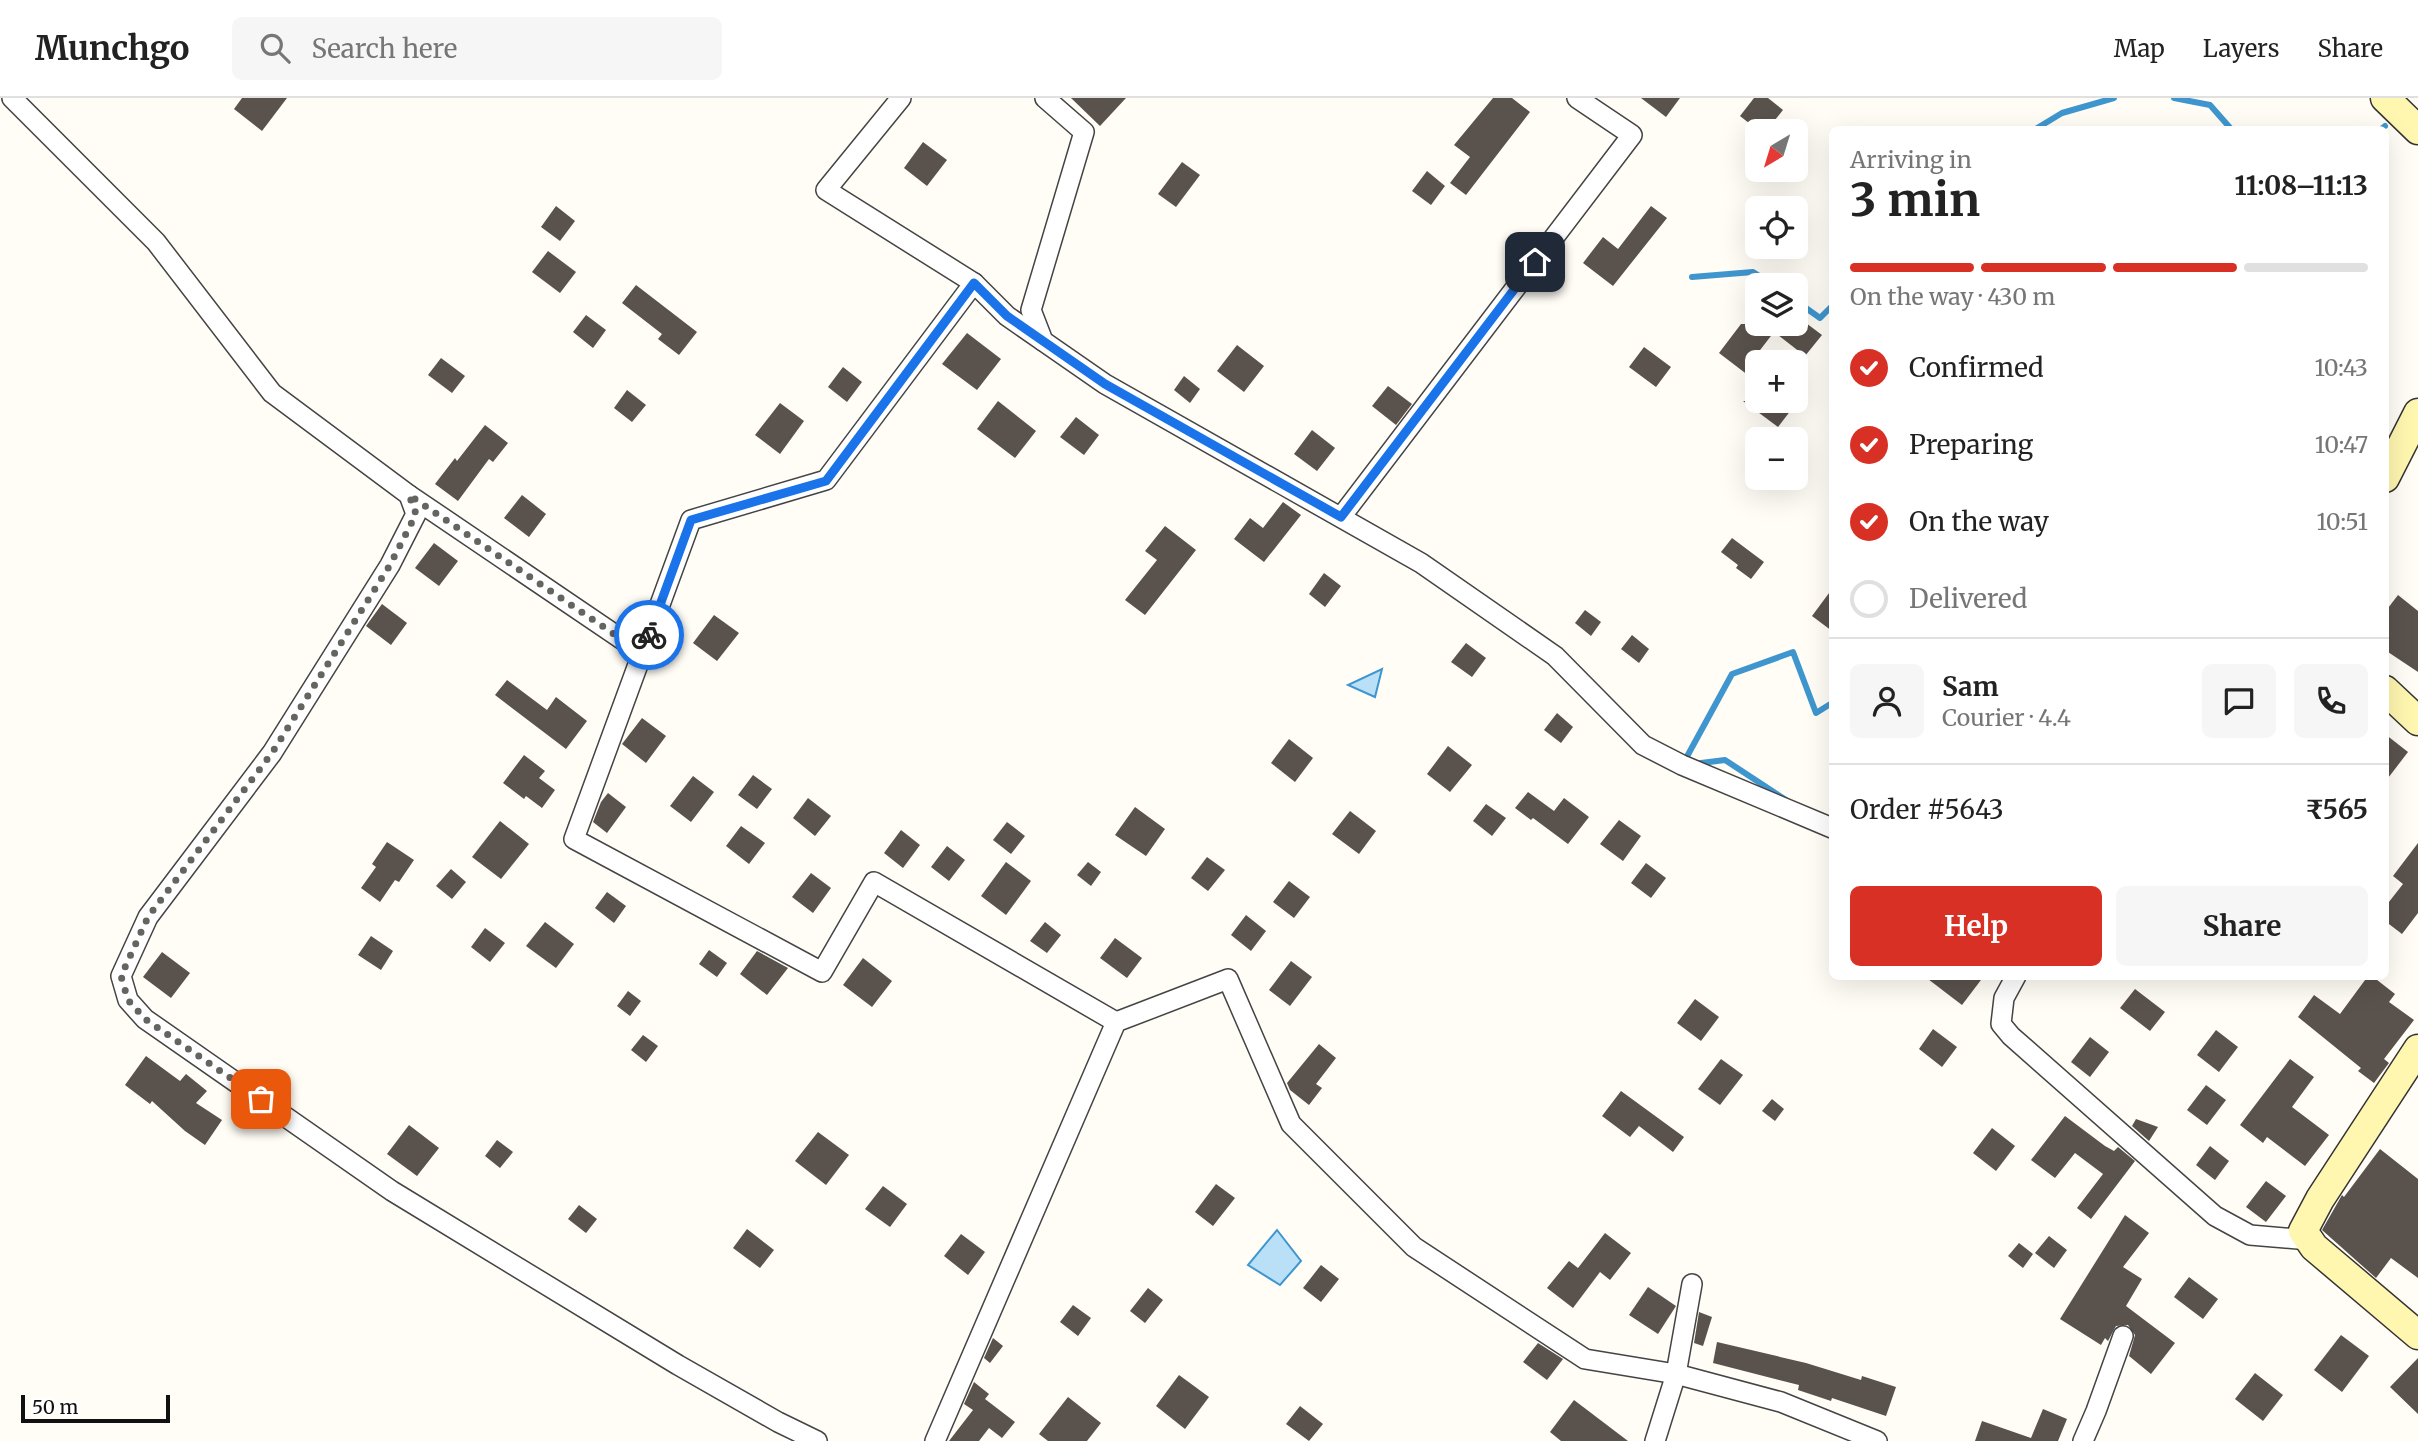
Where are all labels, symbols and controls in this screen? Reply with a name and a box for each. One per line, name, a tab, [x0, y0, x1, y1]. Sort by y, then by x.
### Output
search box	[232, 17, 722, 80]
text: Munchgo	[35, 28, 190, 69]
icon: search	[256, 29, 294, 67]
text: Search here	[312, 32, 457, 65]
text: Map	[2114, 33, 2165, 64]
text: Layers	[2203, 33, 2279, 64]
text: Share	[2317, 33, 2383, 64]
north arrow	[1745, 119, 1808, 182]
map controls	[1745, 119, 1808, 490]
text: Arriving in	[1850, 145, 1972, 174]
text: 11:08–11:13	[2234, 169, 2368, 202]
text: 3 min	[1850, 171, 1980, 229]
button: locate	[1745, 196, 1808, 259]
pin	[1505, 232, 1565, 292]
icon: home	[1516, 243, 1554, 281]
button: layers	[1745, 273, 1808, 336]
text: On the way · 430 m	[1850, 282, 2055, 311]
icon: check	[1850, 349, 1888, 387]
button: +	[1745, 350, 1808, 413]
text: Confirmed	[1909, 351, 2044, 384]
text: 10:43	[2314, 353, 2368, 382]
icon: check	[1850, 426, 1888, 464]
button: −	[1745, 427, 1808, 490]
text: Preparing	[1909, 428, 2033, 461]
text: 10:47	[2315, 430, 2368, 459]
icon: check	[1850, 503, 1888, 541]
text: On the way	[1909, 505, 2049, 538]
text: 10:51	[2316, 507, 2368, 536]
text: Delivered	[1909, 582, 2028, 615]
courier	[614, 600, 684, 670]
icon: bike	[630, 616, 668, 654]
button: person	[1850, 664, 1924, 738]
button: chat	[2202, 664, 2276, 738]
button: phone	[2294, 664, 2368, 738]
text: Sam	[1942, 670, 1999, 703]
text: Courier · 4.4	[1942, 703, 2071, 732]
text: Order #5643	[1850, 793, 2004, 826]
text: ₹565	[2305, 793, 2368, 826]
button: Help	[1850, 886, 2102, 966]
button: Share	[2116, 886, 2368, 966]
pin	[231, 1069, 291, 1129]
icon: bag	[242, 1080, 280, 1118]
scale bar	[21, 1392, 170, 1424]
text: 50 m	[32, 1395, 78, 1419]

